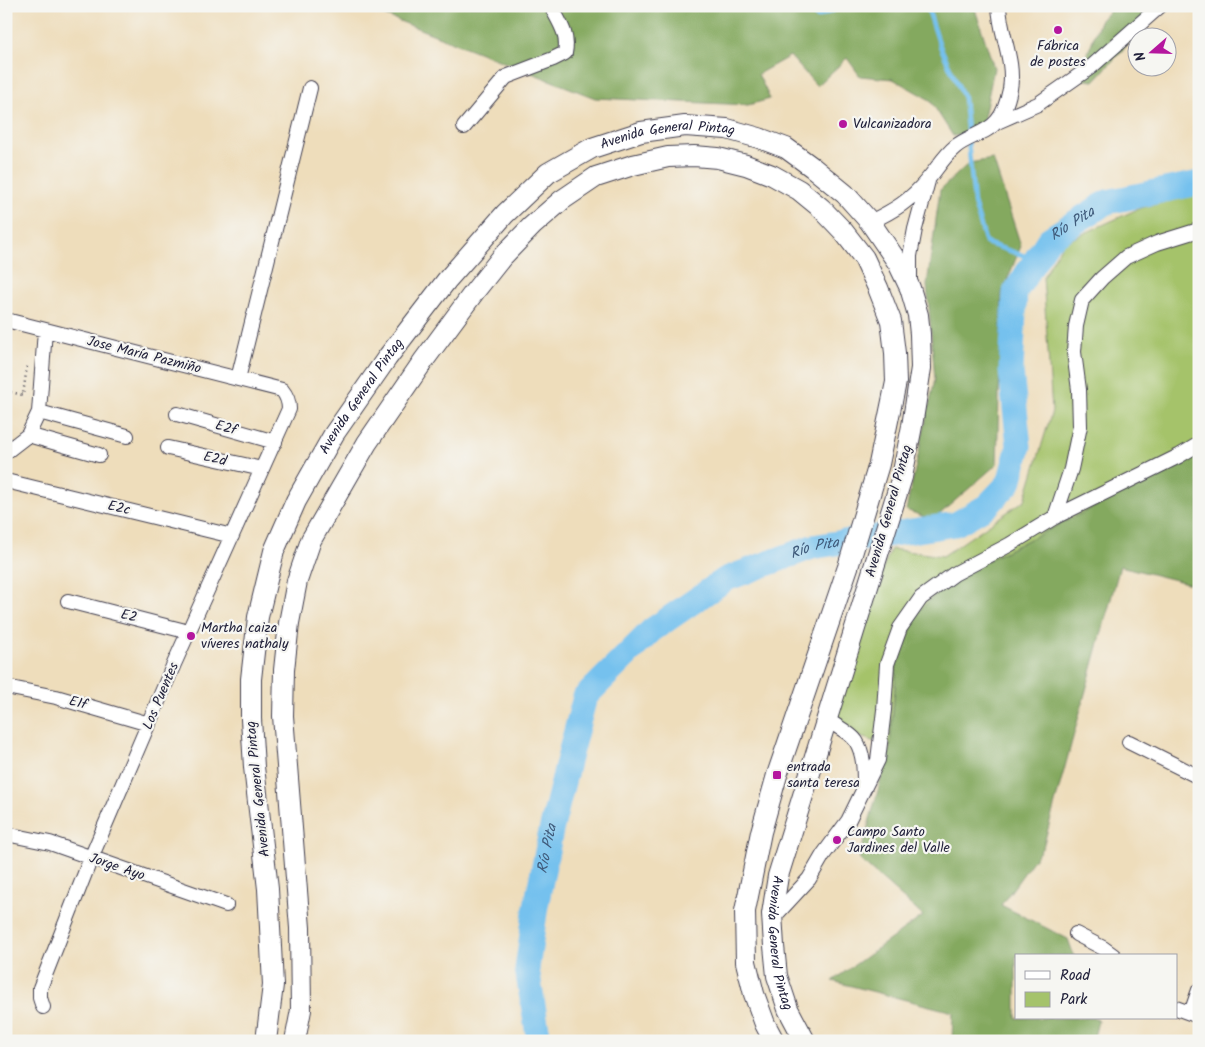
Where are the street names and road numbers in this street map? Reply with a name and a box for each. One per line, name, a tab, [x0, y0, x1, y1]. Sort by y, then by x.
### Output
street label: Avenida General Pintag	[597, 115, 738, 156]
street label: Jose María Pazmiño	[85, 330, 203, 380]
street label: Avenida General Pintag	[314, 334, 409, 458]
street label: E2f	[213, 414, 241, 442]
street label: Avenida General Pintag	[860, 442, 918, 580]
street label: E2d	[201, 446, 230, 473]
street label: E2c	[105, 495, 133, 521]
street label: E2	[118, 603, 140, 629]
street label: Los Puentes	[137, 659, 185, 733]
street label: E1f	[66, 690, 91, 717]
street label: Avenida General Pintag	[240, 720, 276, 858]
street label: Jorge Ayo	[86, 847, 148, 887]
street label: Avenida General Pintag	[761, 874, 799, 1013]

